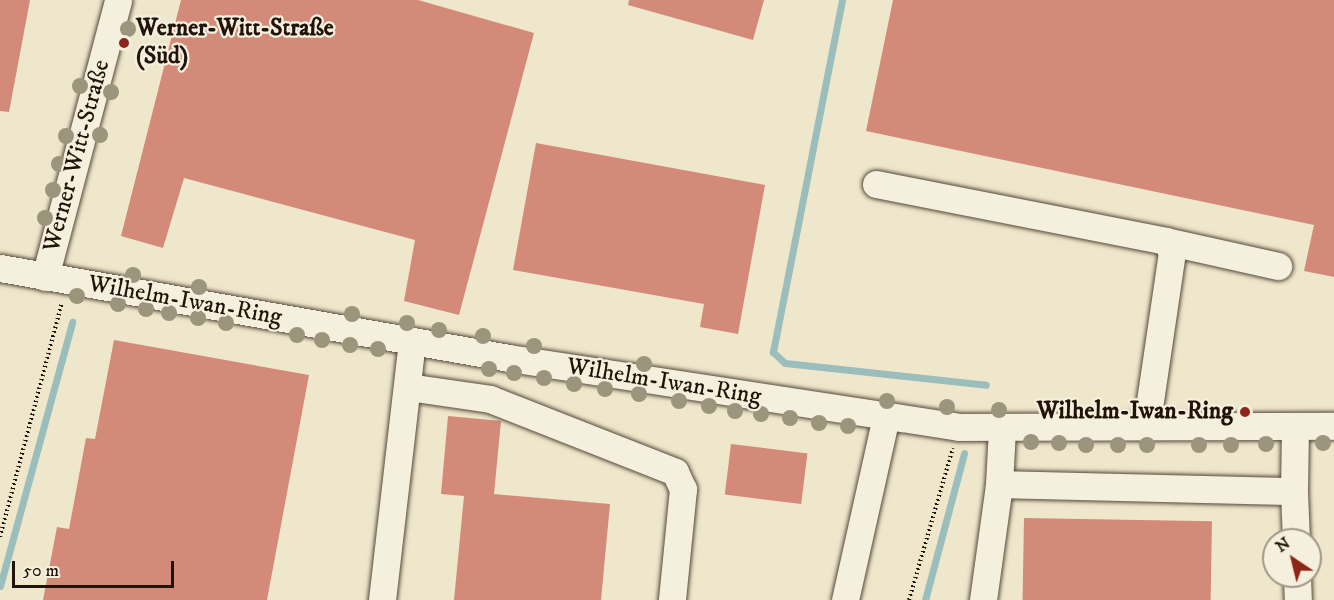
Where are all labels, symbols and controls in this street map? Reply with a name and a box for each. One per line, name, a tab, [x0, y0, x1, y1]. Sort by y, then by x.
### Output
place label: Werner-Witt-Straße (Süd)	[136, 15, 334, 71]
marker: Werner-Witt-Straße (Süd)	[117, 36, 131, 50]
street label: Werner-Witt-Straße	[37, 57, 117, 255]
street label: Wilhelm-Iwan-Ring	[86, 270, 284, 332]
street label: Wilhelm-Iwan-Ring	[565, 352, 763, 412]
place label: Wilhelm-Iwan-Ring	[1037, 398, 1233, 426]
marker: Wilhelm-Iwan-Ring	[1238, 405, 1252, 419]
north arrow	[1262, 528, 1322, 588]
text: N	[1272, 533, 1294, 557]
scale bar	[15, 549, 177, 587]
text: 50 m	[23, 560, 59, 582]

